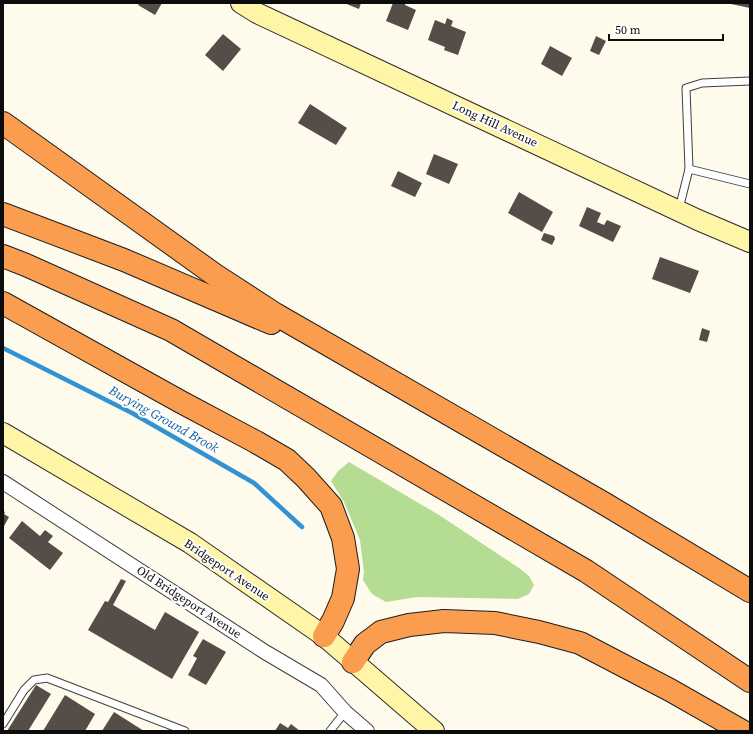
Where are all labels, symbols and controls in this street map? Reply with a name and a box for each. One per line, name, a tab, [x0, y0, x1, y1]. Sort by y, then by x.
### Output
scale bar	[609, 16, 723, 42]
text: 50 m	[615, 22, 641, 38]
street label: Long Hill Avenue	[450, 97, 540, 151]
water label: Burying Ground Brook	[105, 381, 223, 457]
street label: Bridgeport Avenue	[181, 535, 273, 605]
street label: Old Bridgeport Avenue	[134, 562, 244, 642]

